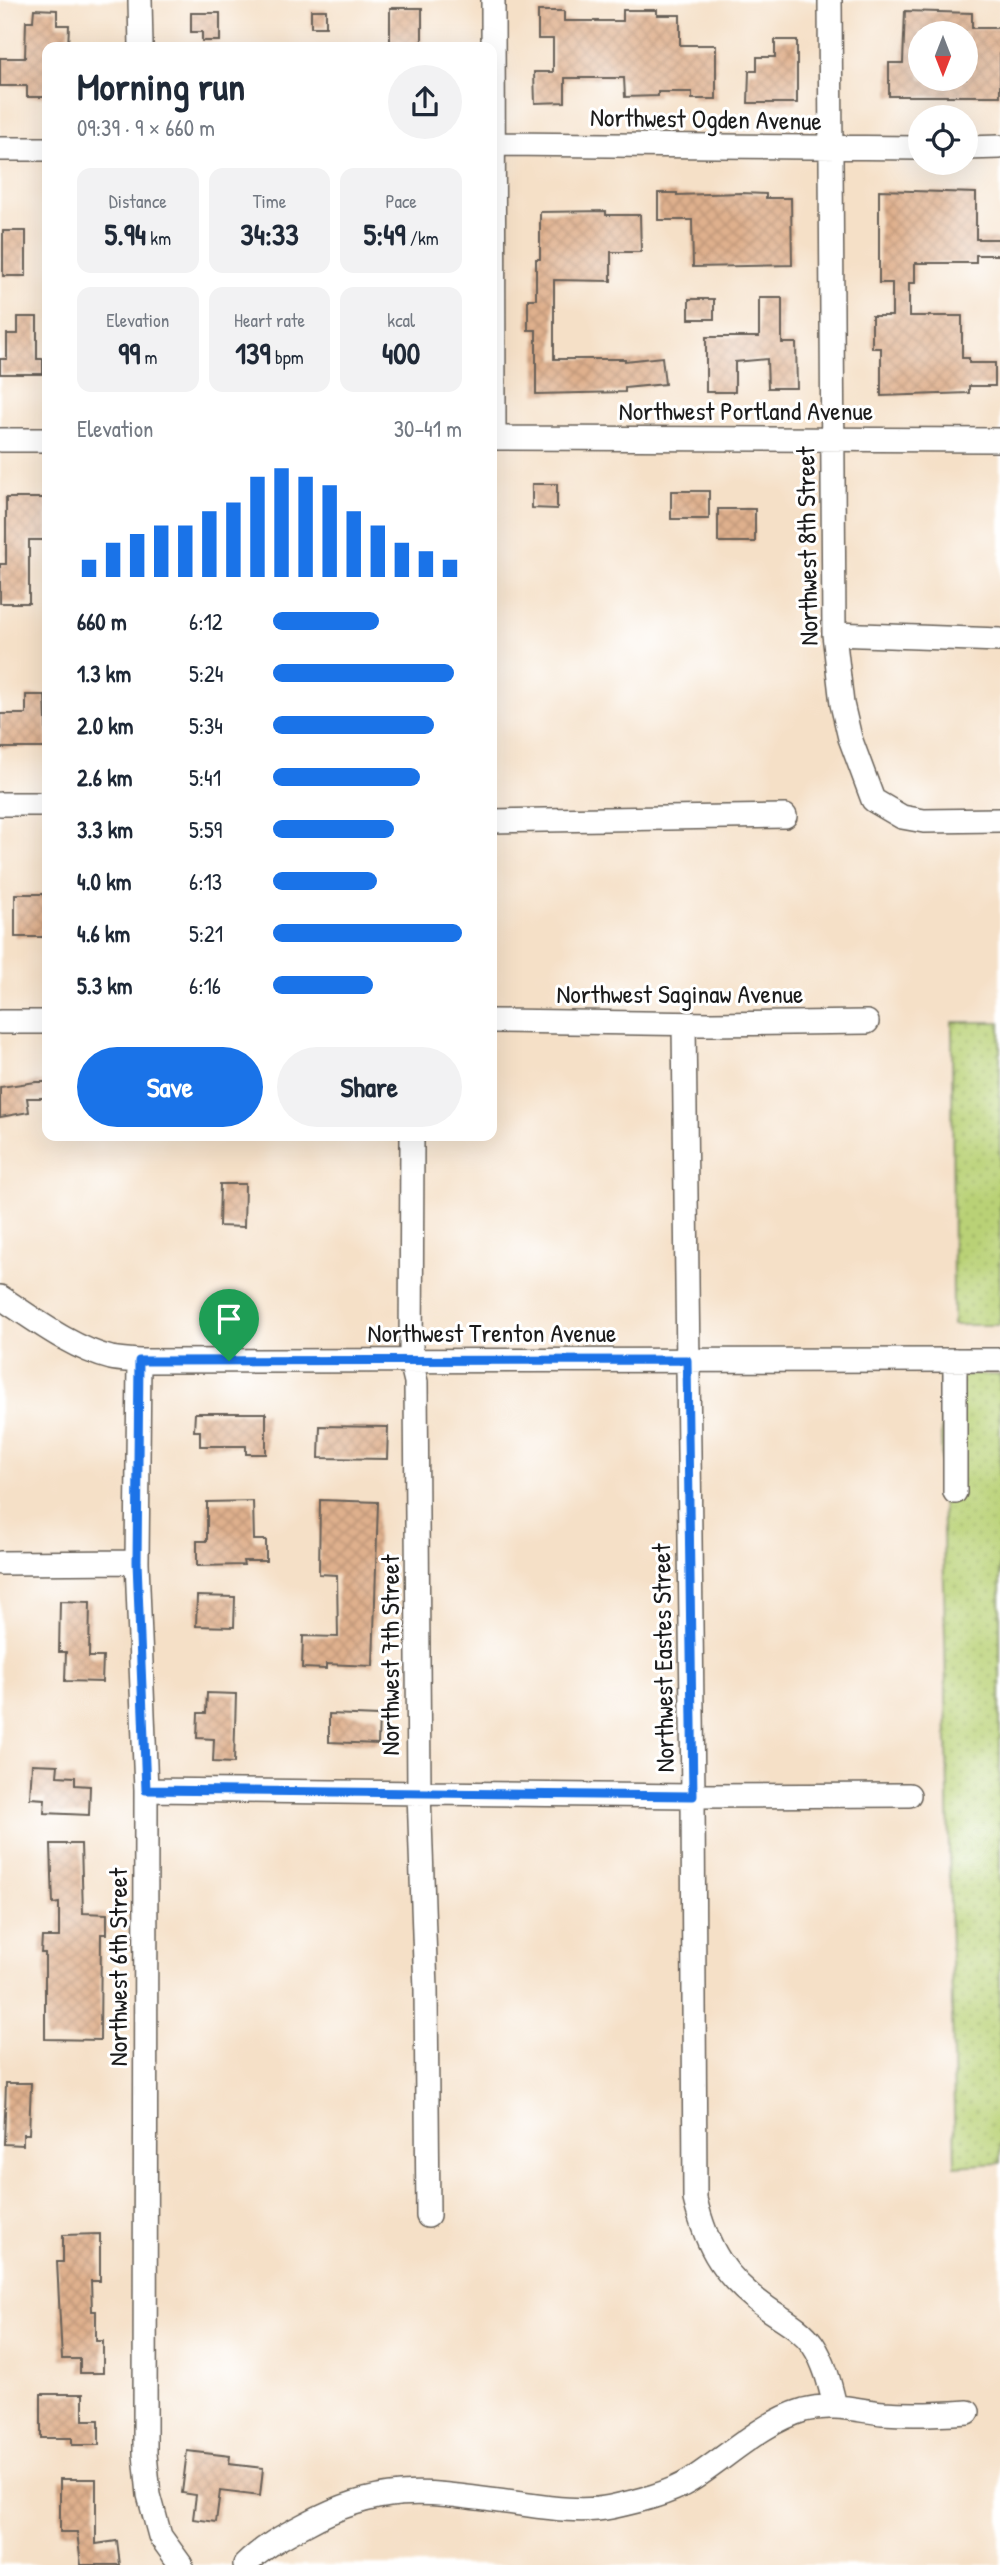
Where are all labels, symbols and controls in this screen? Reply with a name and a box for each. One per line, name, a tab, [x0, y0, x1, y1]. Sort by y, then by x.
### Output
north arrow	[908, 21, 978, 91]
map controls	[908, 21, 978, 175]
text: Morning run	[77, 60, 245, 112]
button: share	[388, 65, 462, 139]
street label: Northwest Ogden Avenue	[590, 99, 822, 138]
button: locate	[908, 105, 978, 175]
text: 09:39 · 9 × 660 m	[77, 112, 215, 143]
text: Distance	[109, 188, 167, 214]
text: Time	[253, 188, 286, 214]
text: Pace	[385, 188, 417, 214]
text: 5.94	[105, 214, 146, 254]
text: 34:33	[240, 214, 299, 254]
text: 5:49	[364, 214, 406, 254]
text: km	[146, 225, 171, 251]
text: /km	[406, 225, 439, 251]
text: Elevation	[106, 307, 169, 333]
text: Heart rate	[234, 307, 305, 333]
text: kcal	[387, 307, 415, 333]
text: 99	[118, 333, 140, 373]
text: 139	[235, 333, 271, 373]
text: 400	[382, 333, 420, 373]
text: m	[140, 344, 157, 370]
text: bpm	[271, 344, 304, 370]
street label: Northwest Portland Avenue	[619, 393, 873, 428]
text: Elevation	[77, 413, 153, 444]
text: 30–41 m	[394, 413, 462, 444]
street label: Northwest 8th Street	[787, 445, 826, 646]
text: 660 m	[77, 606, 127, 637]
text: 6:12	[189, 606, 223, 637]
text: 1.3 km	[77, 658, 131, 689]
text: 5:24	[189, 658, 223, 689]
text: 2.0 km	[77, 710, 133, 741]
text: 5:34	[189, 710, 223, 741]
text: 2.6 km	[77, 762, 132, 793]
text: 5:41	[189, 762, 221, 793]
text: 3.3 km	[77, 814, 133, 845]
text: 5:59	[189, 814, 222, 845]
text: 4.0 km	[77, 866, 131, 897]
text: 6:13	[189, 866, 222, 897]
text: 4.6 km	[77, 918, 130, 949]
text: 5:21	[189, 918, 223, 949]
text: 5.3 km	[77, 970, 132, 1001]
text: 6:16	[189, 970, 221, 1001]
street label: Northwest Saginaw Avenue	[557, 976, 803, 1011]
button: Save	[77, 1047, 263, 1127]
button: Share	[277, 1047, 462, 1127]
pin	[199, 1289, 259, 1361]
icon: arrive	[210, 1300, 248, 1338]
street label: Northwest Trenton Avenue	[368, 1315, 616, 1350]
street label: Northwest Eastes Street	[643, 1542, 682, 1773]
street label: Northwest 7th Street	[372, 1554, 407, 1755]
street label: Northwest 6th Street	[100, 1867, 135, 2066]

